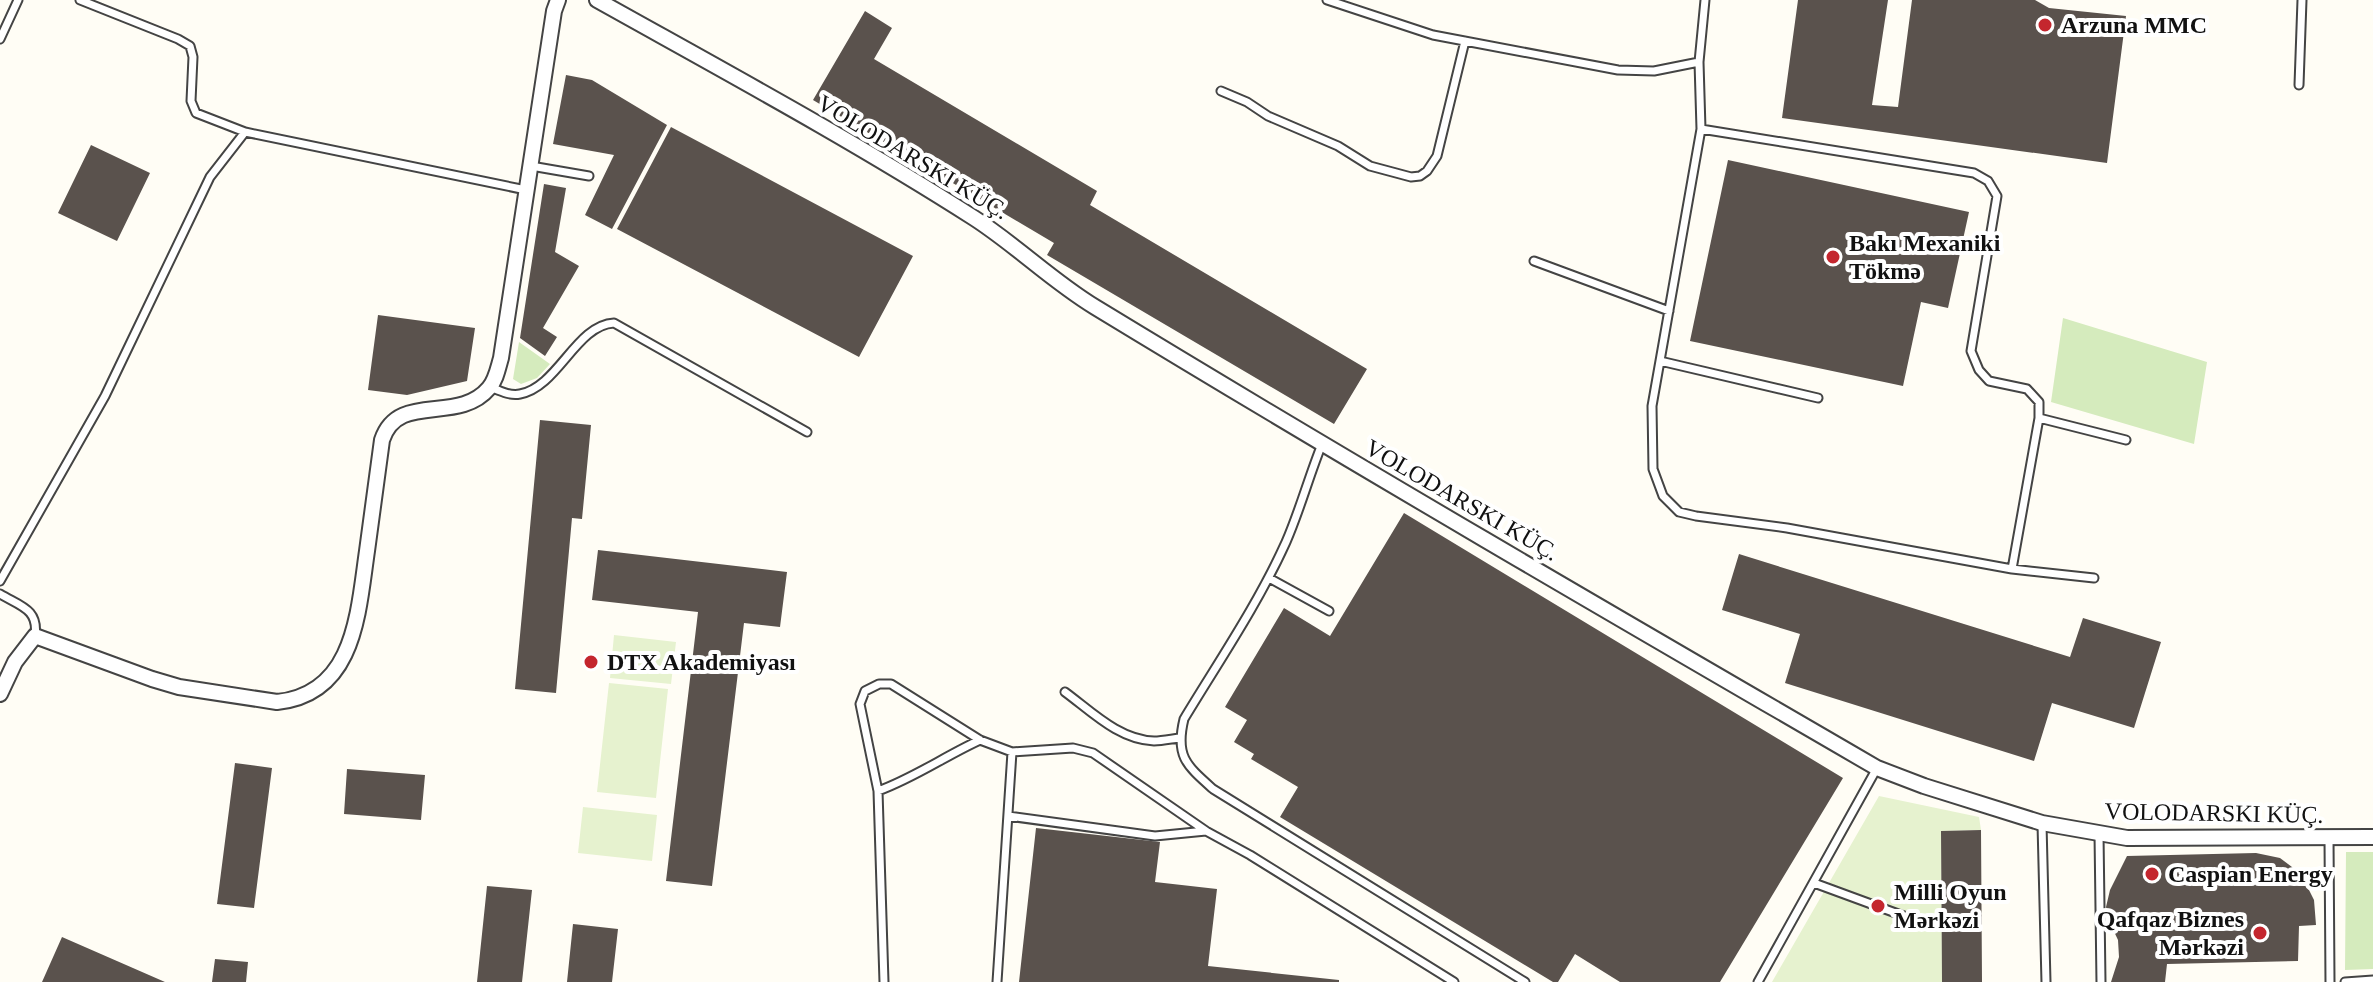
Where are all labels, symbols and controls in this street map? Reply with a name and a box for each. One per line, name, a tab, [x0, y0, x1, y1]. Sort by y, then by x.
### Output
place label: Arzuna MMC	[2061, 12, 2207, 38]
marker: Arzuna MMC	[2036, 16, 2054, 34]
street label: VOLODARSKI KÜÇ.	[813, 90, 1013, 224]
place label: Bakı Mexaniki Tökmə	[1849, 230, 2001, 284]
marker: Bakı Mexaniki Tökmə	[1824, 248, 1842, 266]
street label: VOLODARSKI KÜÇ.	[1361, 434, 1563, 566]
place label: DTX Akademiyası	[607, 649, 796, 675]
marker: DTX Akademiyası	[582, 653, 600, 671]
street label: VOLODARSKI KÜÇ.	[2104, 798, 2324, 828]
place label: Caspian Energy	[2168, 861, 2333, 887]
marker: Caspian Energy	[2143, 865, 2161, 883]
place label: Milli Oyun Mərkəzi	[1894, 879, 2007, 933]
marker: Milli Oyun Mərkəzi	[1869, 897, 1887, 915]
place label: Qafqaz Biznes Mərkəzi	[2097, 906, 2244, 960]
marker: Qafqaz Biznes Mərkəzi	[2251, 924, 2269, 942]

